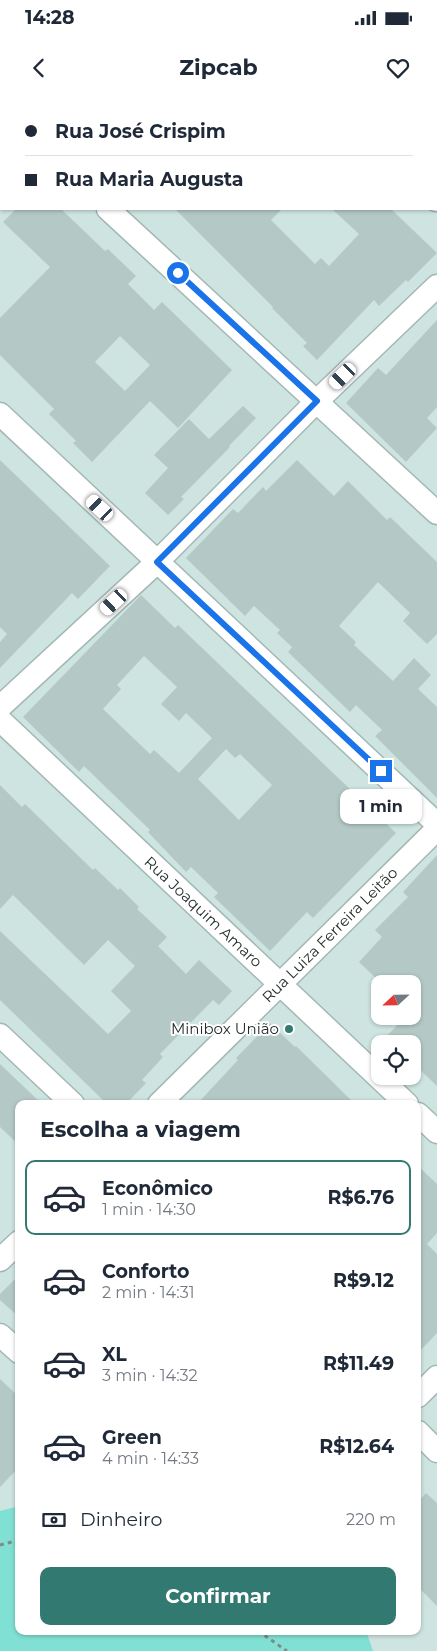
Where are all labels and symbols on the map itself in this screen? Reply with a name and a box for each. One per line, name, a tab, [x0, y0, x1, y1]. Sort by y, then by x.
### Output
route start	[167, 262, 189, 284]
car	[326, 360, 359, 392]
car	[83, 492, 116, 524]
car	[97, 586, 130, 618]
route end	[370, 760, 392, 782]
callout: 1 min	[340, 788, 422, 824]
street label: Rua Joaquim Amaro	[140, 852, 266, 971]
street label: Rua Luiza Ferreira Leitão	[258, 863, 401, 1006]
north arrow	[371, 975, 421, 1025]
place label: Minibox União	[171, 1019, 279, 1038]
marker: Minibox União	[283, 1023, 295, 1035]

